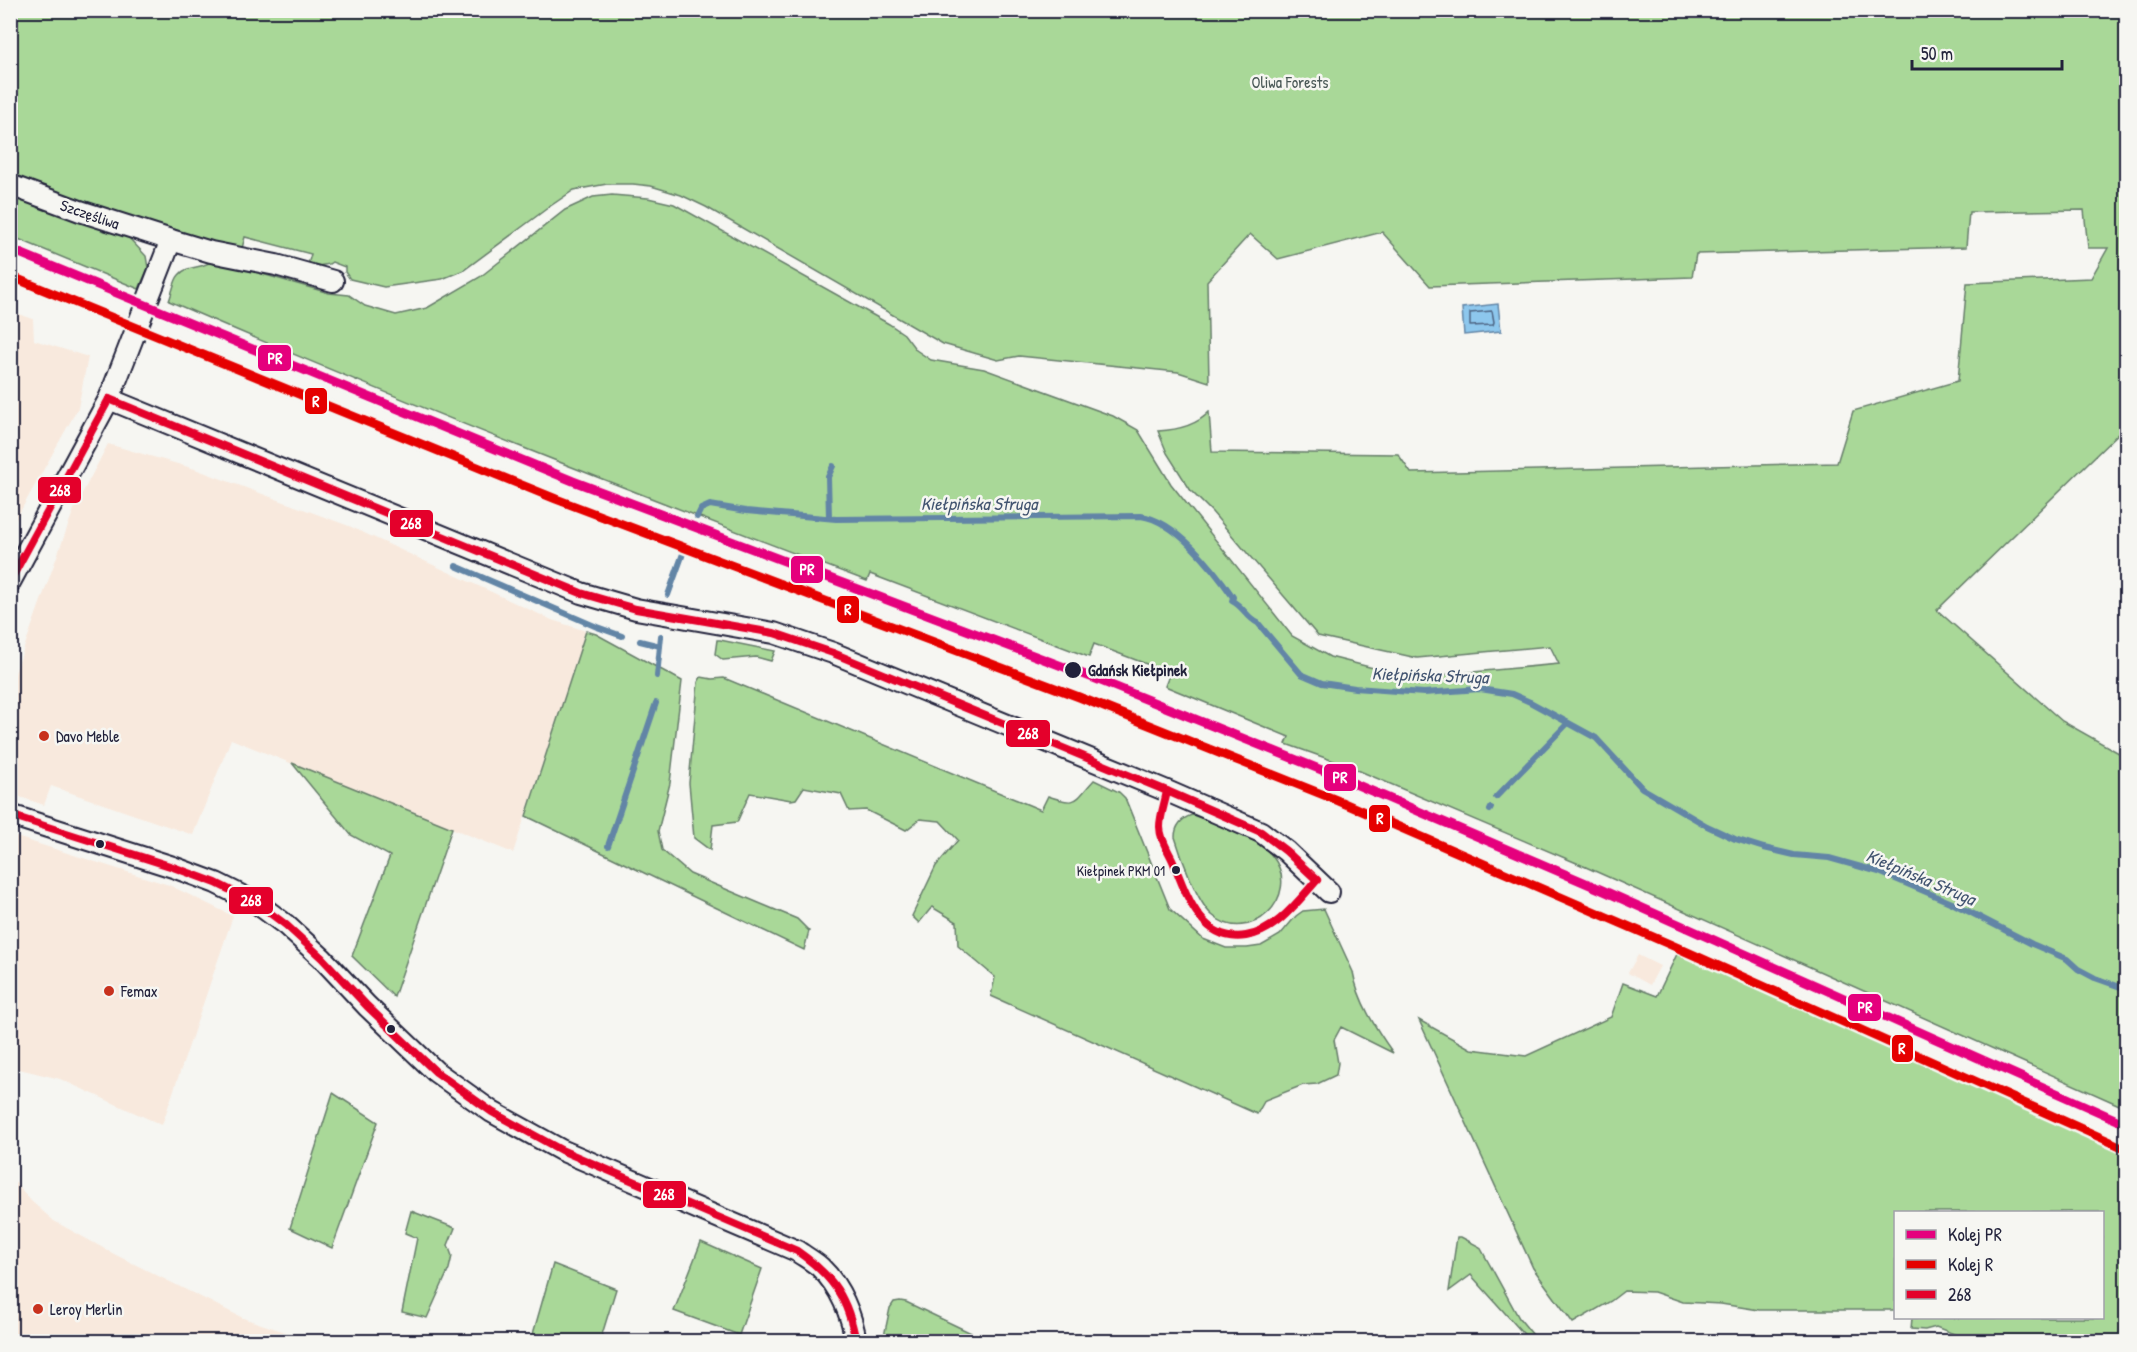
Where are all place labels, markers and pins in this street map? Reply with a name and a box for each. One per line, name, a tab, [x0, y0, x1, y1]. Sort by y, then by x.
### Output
place label: Gdańsk Kiełpinek	[1088, 659, 1187, 682]
marker: Gdańsk Kiełpinek	[1063, 660, 1083, 680]
place label: Davo Meble	[56, 725, 120, 747]
marker: Davo Meble	[37, 729, 51, 743]
unlabelled marker	[94, 838, 106, 850]
place label: Kiełpinek PKM 01	[1077, 861, 1165, 881]
marker: Kiełpinek PKM 01	[1170, 864, 1182, 876]
place label: Femax	[120, 980, 158, 1002]
marker: Femax	[102, 984, 116, 998]
unlabelled marker	[385, 1023, 397, 1035]
place label: Leroy Merlin	[50, 1298, 123, 1320]
marker: Leroy Merlin	[31, 1302, 45, 1316]

